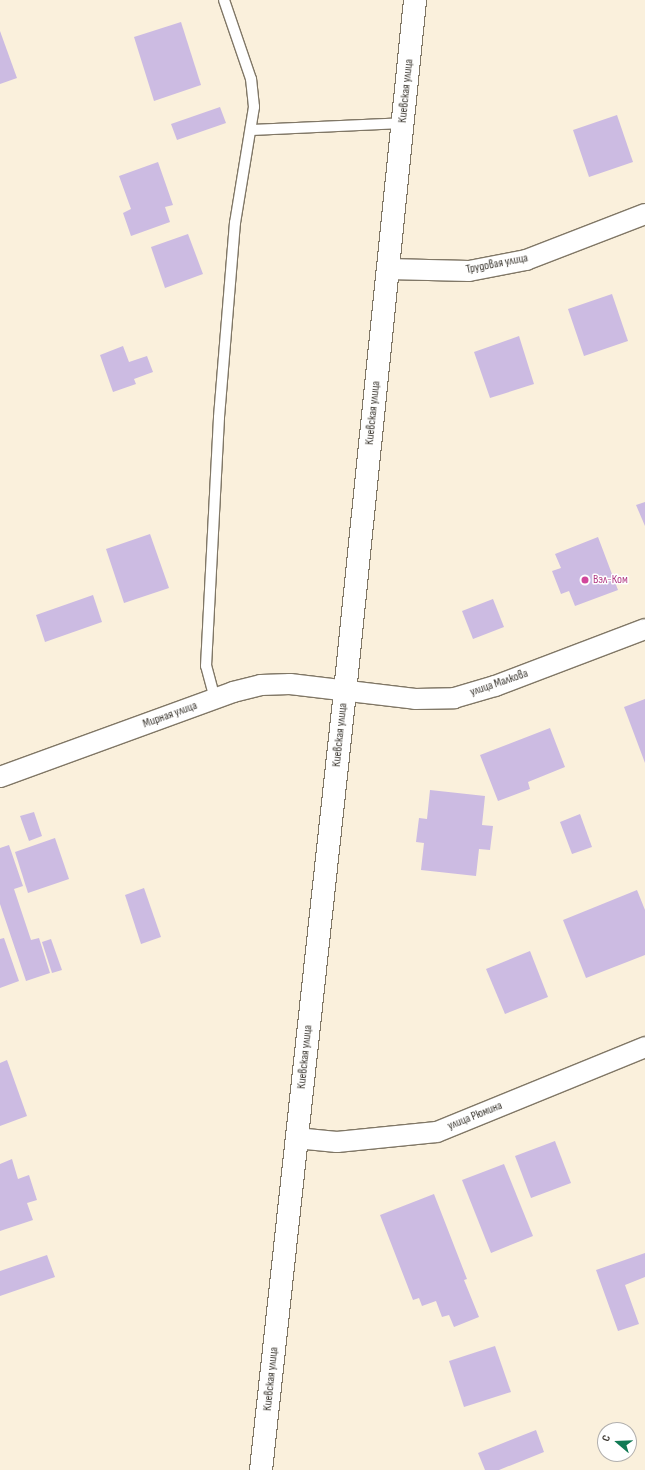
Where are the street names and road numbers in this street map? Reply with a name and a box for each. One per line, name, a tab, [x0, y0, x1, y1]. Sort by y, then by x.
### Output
street label: Киевская улица	[395, 58, 417, 124]
street label: Трудовая улица	[465, 251, 529, 277]
street label: Киевская улица	[362, 380, 384, 446]
street label: улица Малкова	[468, 666, 530, 700]
street label: Мирная улица	[141, 699, 199, 731]
street label: Киевская улица	[329, 702, 351, 768]
street label: Киевская улица	[294, 1024, 316, 1090]
street label: улица Рюмина	[446, 1099, 504, 1133]
street label: Киевская улица	[260, 1346, 282, 1412]

